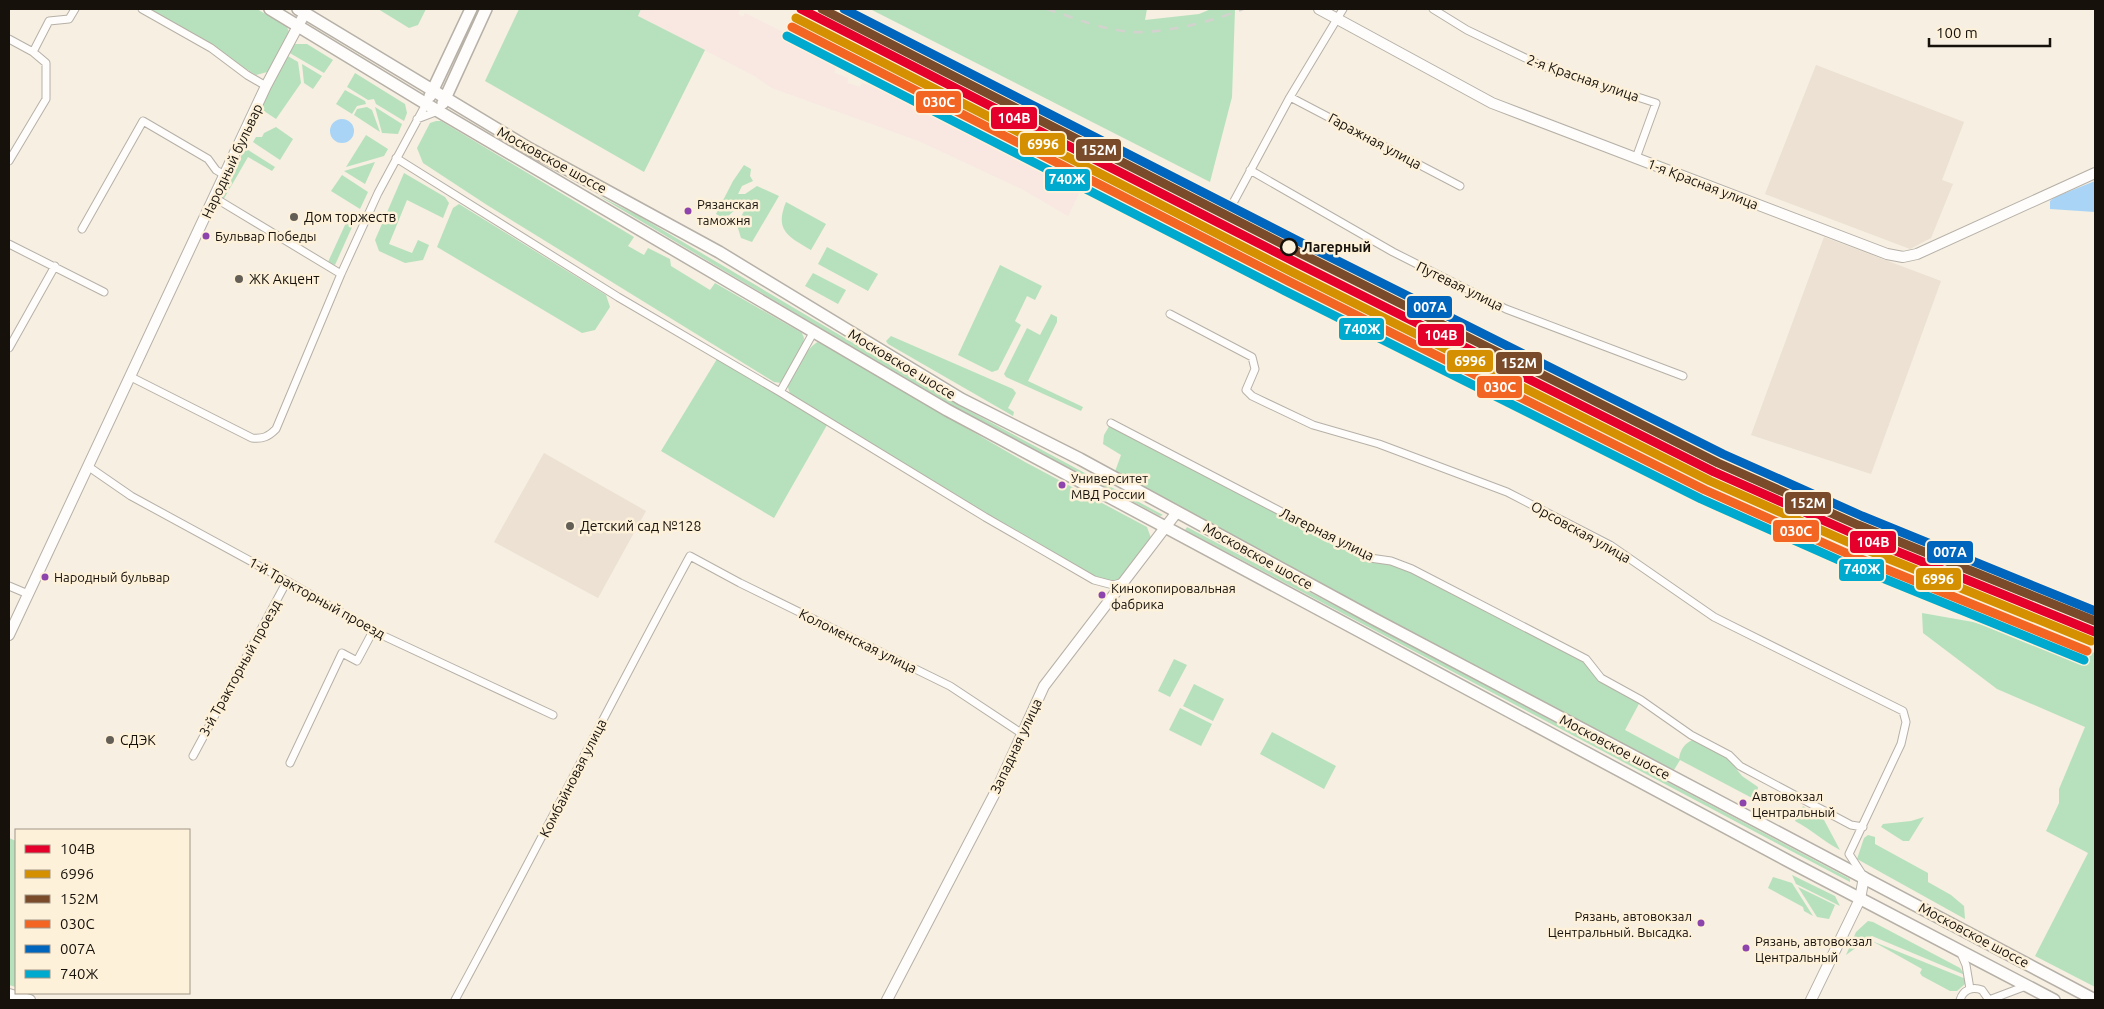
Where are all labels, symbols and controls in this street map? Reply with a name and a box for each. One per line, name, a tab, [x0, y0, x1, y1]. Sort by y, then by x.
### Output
scale bar	[1929, 15, 2050, 47]
text: 100 m	[1936, 24, 1978, 41]
street label: 2-я Красная улица	[1525, 51, 1641, 105]
line badge: 030C	[915, 90, 962, 114]
text: 030C	[923, 94, 955, 110]
street label: Народный бульвар	[198, 101, 266, 221]
line badge: 104В	[990, 106, 1038, 130]
text: 104В	[998, 110, 1030, 126]
street label: Гаражная улица	[1326, 110, 1424, 172]
street label: Московское шоссе	[495, 123, 609, 197]
line badge: 6996	[1019, 132, 1066, 156]
text: 6996	[1027, 136, 1059, 152]
line badge: 152М	[1075, 138, 1122, 162]
text: 152М	[1081, 142, 1117, 158]
street label: 1-я Красная улица	[1645, 155, 1761, 213]
line badge: 740Ж	[1044, 168, 1091, 192]
text: 740Ж	[1048, 171, 1086, 187]
place label: Рязанская таможня	[697, 197, 759, 227]
marker: Рязанская таможня	[683, 206, 693, 216]
place label: Дом торжеств	[304, 209, 396, 225]
marker: Дом торжеств	[288, 211, 300, 223]
place label: Бульвар Победы	[215, 229, 316, 243]
marker: Бульвар Победы	[201, 231, 211, 241]
marker: Лагерный	[1280, 238, 1298, 256]
place label: Лагерный	[1302, 239, 1371, 255]
street label: Путевая улица	[1414, 258, 1506, 314]
place label: ЖК Акцент	[249, 271, 319, 287]
marker: ЖК Акцент	[233, 273, 245, 285]
line badge: 007А	[1406, 295, 1453, 319]
text: 007А	[1413, 299, 1447, 315]
line badge: 740Ж	[1338, 317, 1385, 341]
text: 740Ж	[1343, 321, 1381, 337]
line badge: 104В	[1417, 323, 1465, 347]
street label: Московское шоссе	[845, 326, 959, 402]
text: 104В	[1425, 327, 1457, 343]
line badge: 6996	[1446, 349, 1494, 373]
line badge: 152М	[1495, 351, 1543, 375]
text: 6996	[1454, 353, 1486, 369]
text: 152М	[1501, 355, 1537, 371]
line badge: 030C	[1476, 375, 1523, 399]
text: 030C	[1484, 379, 1516, 395]
place label: Университет МВД России	[1071, 471, 1148, 501]
marker: Университет МВД России	[1057, 480, 1067, 490]
line badge: 152М	[1784, 491, 1832, 515]
text: 152М	[1790, 495, 1826, 511]
street label: Орсовская улица	[1528, 498, 1634, 566]
street label: Лагерная улица	[1277, 504, 1377, 564]
place label: Детский сад №128	[580, 518, 702, 534]
street label: Московское шоссе	[1201, 519, 1315, 593]
line badge: 030C	[1772, 519, 1820, 543]
marker: Детский сад №128	[564, 520, 576, 532]
text: 030C	[1780, 523, 1812, 539]
line badge: 104В	[1849, 530, 1897, 554]
text: 104В	[1857, 534, 1889, 550]
line badge: 007А	[1926, 540, 1974, 564]
text: 007А	[1933, 544, 1967, 560]
street label: 1-й Тракторный проезд	[246, 554, 388, 642]
line badge: 740Ж	[1838, 558, 1885, 582]
text: 740Ж	[1843, 561, 1881, 577]
line badge: 6996	[1915, 567, 1962, 591]
place label: Народный бульвар	[54, 570, 170, 584]
text: 6996	[1922, 571, 1954, 587]
marker: Народный бульвар	[40, 572, 50, 582]
place label: Кинокопировальная фабрика	[1111, 581, 1236, 611]
marker: Кинокопировальная фабрика	[1097, 590, 1107, 600]
street label: 3-й Тракторный проезд	[196, 597, 284, 739]
street label: Коломенская улица	[797, 606, 919, 676]
street label: Западная улица	[987, 696, 1045, 796]
street label: Московское шоссе	[1557, 711, 1673, 783]
street label: Комбайновая улица	[536, 716, 610, 840]
place label: СДЭК	[120, 732, 156, 748]
marker: СДЭК	[104, 734, 116, 746]
place label: Автовокзал Центральный	[1752, 789, 1835, 819]
marker: Автовокзал Центральный	[1738, 798, 1748, 808]
legend	[15, 829, 190, 994]
text: 104В	[60, 840, 95, 857]
text: 6996	[60, 865, 94, 882]
text: 152М	[60, 890, 98, 907]
street label: Московское шоссе	[1916, 899, 2032, 971]
place label: Рязань, автовокзал Центральный. Высадка.	[1548, 909, 1692, 939]
text: 030C	[60, 915, 95, 932]
marker: Рязань, автовокзал Центральный. Высадка.	[1696, 918, 1706, 928]
place label: Рязань, автовокзал Центральный	[1755, 934, 1872, 964]
text: 007А	[60, 940, 95, 957]
marker: Рязань, автовокзал Центральный	[1741, 943, 1751, 953]
text: 740Ж	[60, 965, 98, 982]

